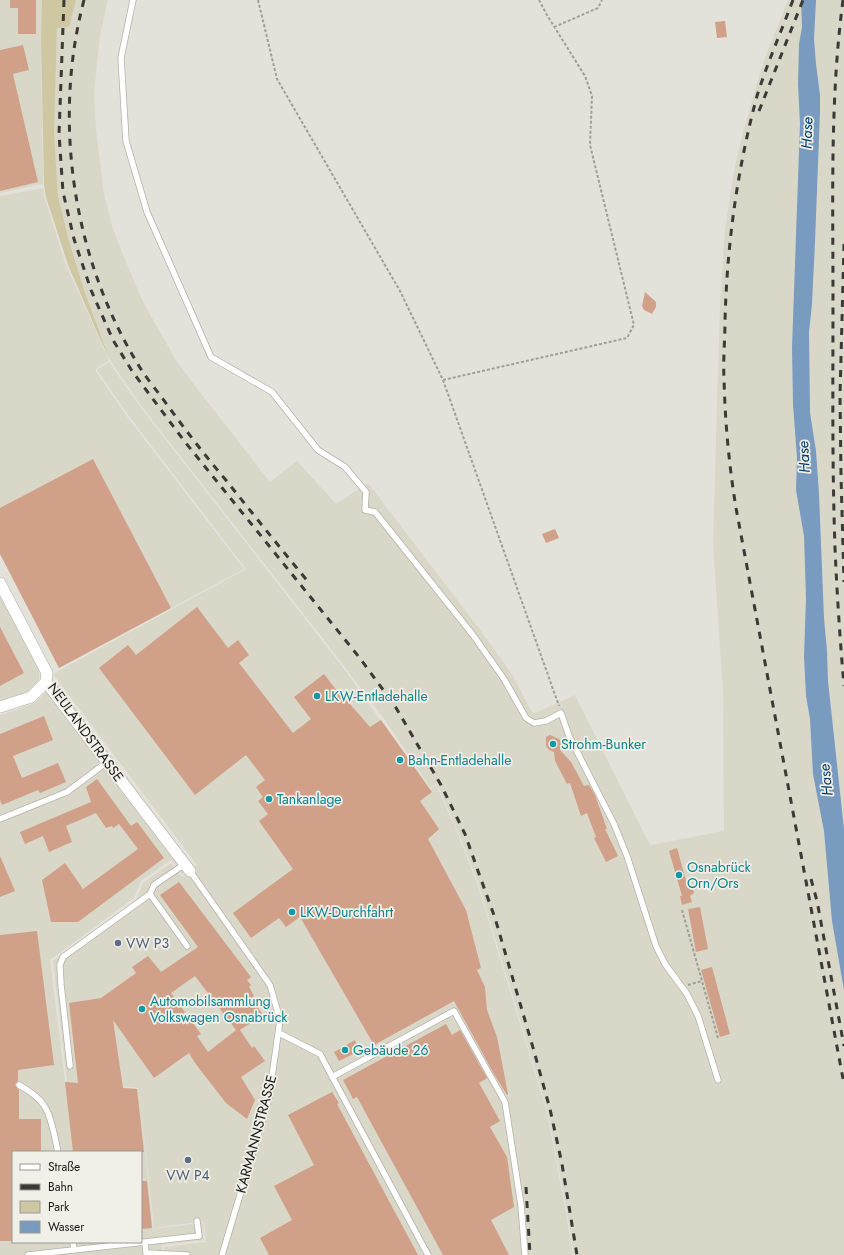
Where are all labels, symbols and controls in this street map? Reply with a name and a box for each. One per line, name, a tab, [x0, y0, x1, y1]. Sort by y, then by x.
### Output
water label: Hase	[795, 116, 819, 149]
water label: Hase	[792, 440, 816, 474]
street label: NEULANDSTRASSE	[43, 678, 129, 786]
place label: LKW-Entladehalle	[325, 686, 428, 706]
marker: LKW-Entladehalle	[312, 691, 322, 701]
place label: Strohm-Bunker	[561, 734, 646, 754]
marker: Strohm-Bunker	[548, 739, 558, 749]
place label: Bahn-Entladehalle	[408, 750, 511, 770]
marker: Bahn-Entladehalle	[395, 755, 405, 765]
water label: Hase	[813, 762, 839, 797]
place label: Tankanlage	[277, 789, 342, 809]
marker: Tankanlage	[264, 794, 274, 804]
place label: Osnabrück Orn/Ors	[687, 857, 752, 893]
marker: Osnabrück Orn/Ors	[674, 870, 684, 880]
place label: LKW-Durchfahrt	[300, 902, 394, 922]
marker: LKW-Durchfahrt	[287, 907, 297, 917]
place label: VW P3	[126, 933, 169, 953]
marker: VW P3	[113, 938, 123, 948]
place label: Automobilsammlung Volkswagen Osnabrück	[150, 991, 288, 1027]
marker: Automobilsammlung Volkswagen Osnabrück	[137, 1004, 147, 1014]
place label: Gebäude 26	[353, 1040, 429, 1060]
marker: Gebäude 26	[340, 1045, 350, 1055]
street label: KARMANNSTRASSE	[231, 1073, 281, 1195]
legend	[12, 1151, 142, 1243]
marker: VW P4	[183, 1155, 193, 1165]
text: Straße	[48, 1158, 80, 1176]
place label: VW P4	[166, 1165, 210, 1185]
text: Bahn	[48, 1178, 73, 1196]
text: Park	[48, 1198, 70, 1216]
text: Wasser	[48, 1218, 85, 1236]

